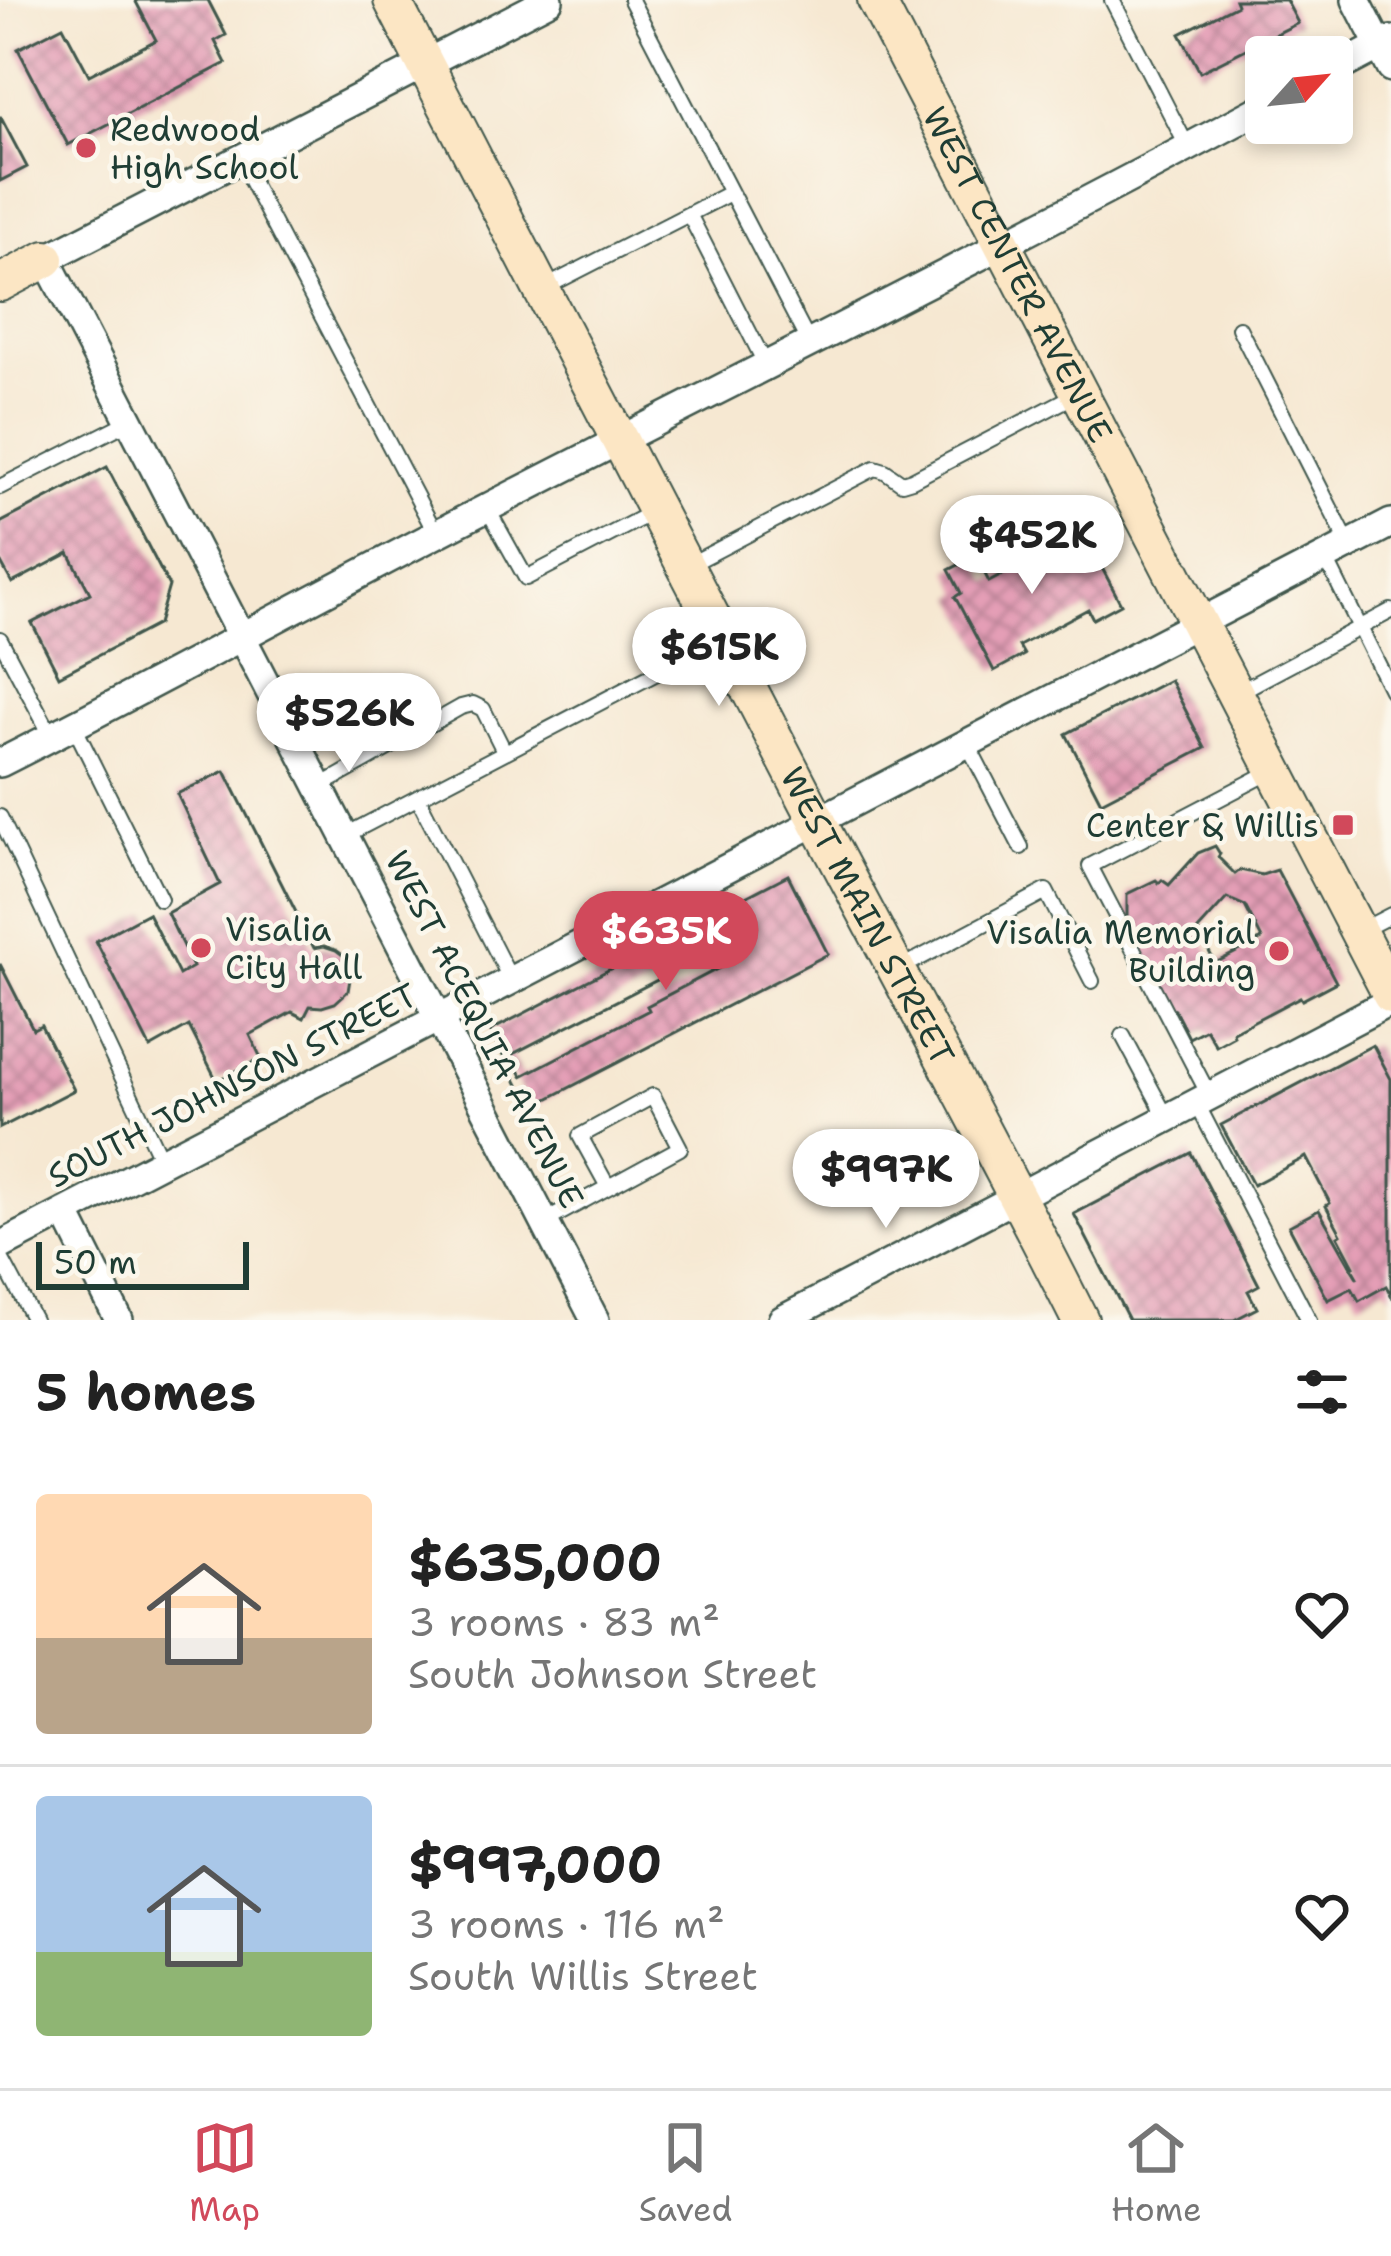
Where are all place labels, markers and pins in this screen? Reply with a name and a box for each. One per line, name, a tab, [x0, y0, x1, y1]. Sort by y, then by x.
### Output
place label: Redwood High School	[110, 107, 299, 190]
marker: Redwood High School	[73, 135, 99, 161]
pin: $452K	[948, 495, 1116, 597]
pin: $615K	[635, 607, 803, 709]
pin: $526K	[265, 673, 433, 775]
place label: Center & Willis	[1086, 803, 1319, 848]
marker: Center & Willis	[1330, 812, 1356, 838]
pin: $635K	[582, 891, 750, 993]
place label: Visalia City Hall	[225, 907, 362, 990]
place label: Visalia Memorial Building	[986, 910, 1255, 993]
marker: Visalia City Hall	[188, 935, 214, 961]
marker: Visalia Memorial Building	[1266, 938, 1292, 964]
pin: $997K	[802, 1129, 970, 1231]

